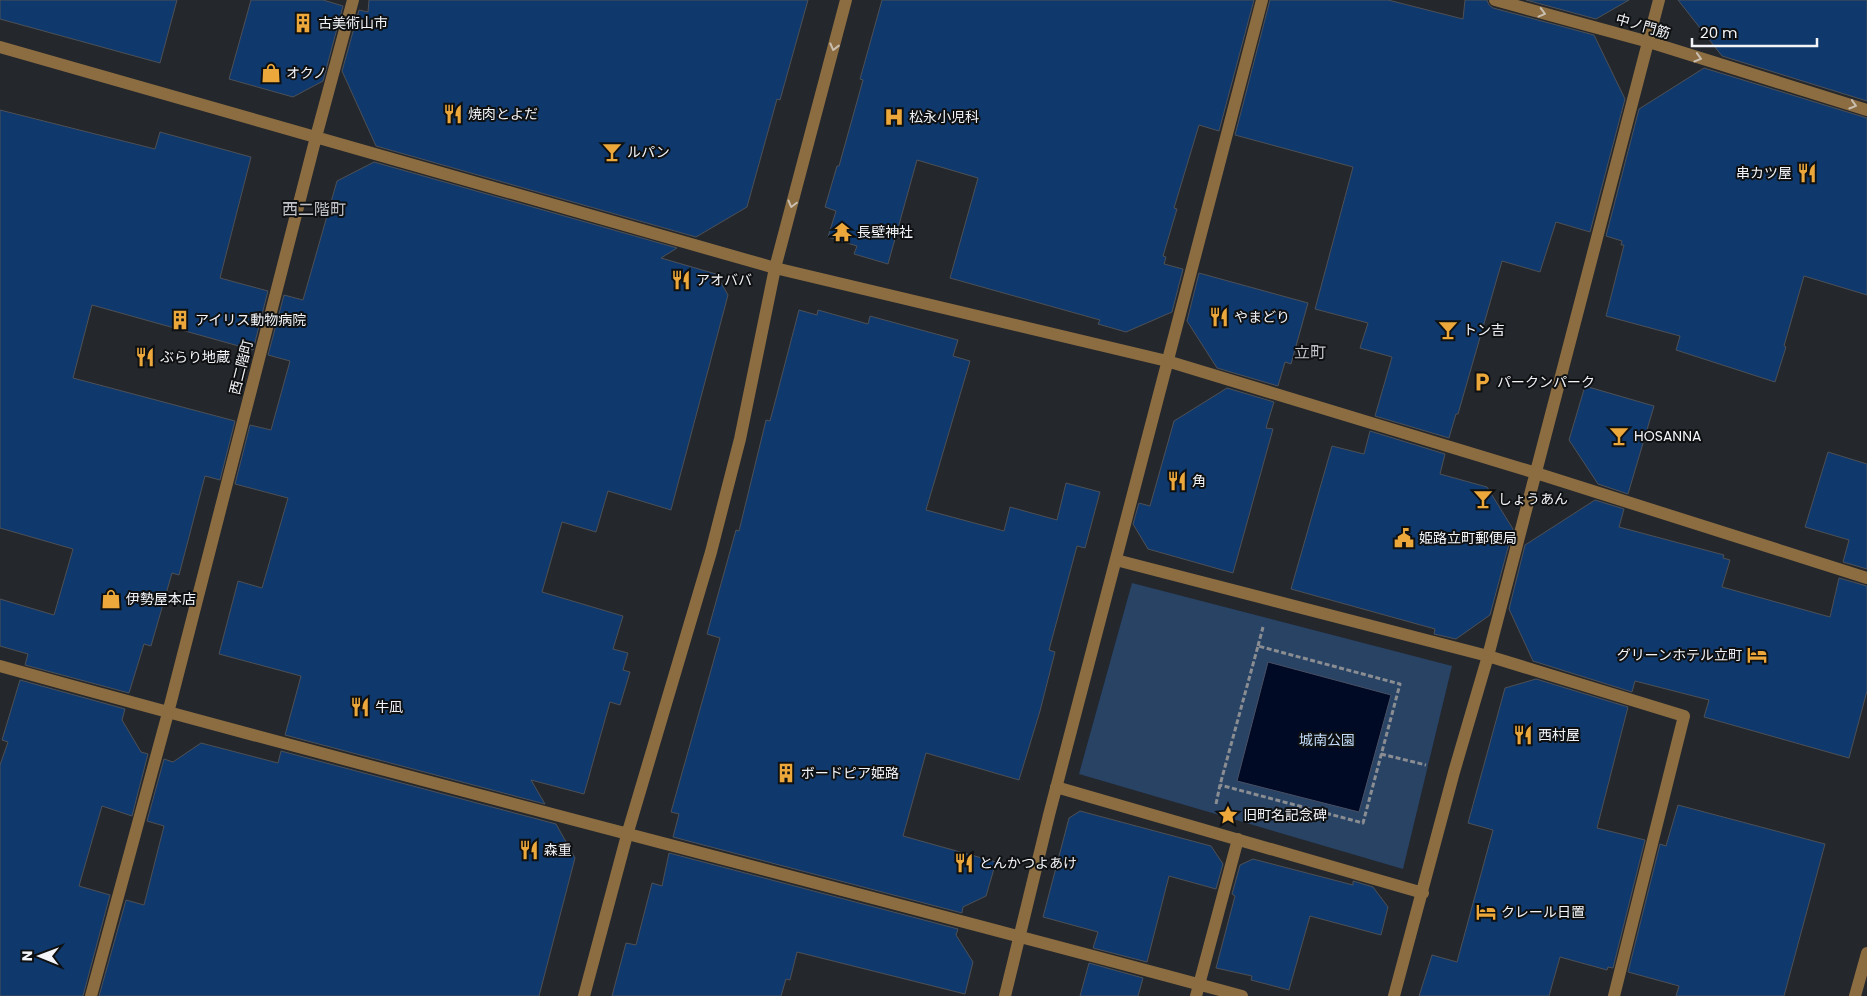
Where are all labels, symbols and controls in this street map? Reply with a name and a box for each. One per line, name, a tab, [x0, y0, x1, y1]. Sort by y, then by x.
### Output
one-way arrow	[1537, 7, 1546, 18]
street label: 中ノ門筋	[1613, 9, 1673, 43]
building icon: 古美術山市	[292, 12, 314, 34]
place label: 古美術山市	[318, 13, 388, 33]
scale bar	[1692, 15, 1817, 47]
text: 20 m	[1700, 22, 1738, 43]
one-way arrow	[829, 43, 840, 52]
one-way arrow	[1693, 52, 1702, 62]
shop icon: オクノ	[260, 62, 282, 84]
place label: オクノ	[286, 63, 327, 83]
one-way arrow	[1849, 100, 1857, 110]
restaurant icon: 焼肉とよだ	[442, 103, 464, 125]
place label: 焼肉とよだ	[468, 104, 538, 124]
hospital icon: 松永小児科	[883, 106, 905, 128]
place label: 松永小児科	[909, 107, 979, 127]
bar icon: ルパン	[601, 141, 623, 163]
place label: ルパン	[627, 142, 670, 162]
restaurant icon: 串カツ屋	[1796, 162, 1818, 184]
place label: 串カツ屋	[1736, 163, 1792, 183]
district label: 西二階町	[282, 198, 346, 221]
one-way arrow	[787, 200, 798, 209]
temple icon: 長壁神社	[831, 221, 853, 243]
place label: 長壁神社	[857, 222, 913, 242]
restaurant icon: アオババ	[670, 269, 692, 291]
place label: アオババ	[696, 270, 752, 290]
restaurant icon: やまどり	[1208, 306, 1230, 328]
place label: やまどり	[1234, 307, 1290, 327]
building icon: アイリス動物病院	[169, 309, 191, 331]
place label: アイリス動物病院	[195, 310, 306, 330]
bar icon: トン吉	[1437, 319, 1459, 341]
place label: トン吉	[1463, 320, 1505, 340]
street label: 西二階町	[225, 337, 257, 397]
district label: 立町	[1294, 341, 1326, 364]
restaurant icon: ぶらり地蔵	[134, 346, 156, 368]
place label: ぶらり地蔵	[160, 347, 230, 367]
parking icon: パークンパーク	[1471, 371, 1493, 393]
place label: パークンパーク	[1497, 372, 1595, 392]
bar icon: HOSANNA	[1608, 425, 1630, 447]
place label: HOSANNA	[1634, 426, 1701, 446]
restaurant icon: 角	[1166, 470, 1188, 492]
place label: 角	[1192, 471, 1206, 491]
bar icon: しょうあん	[1472, 488, 1494, 510]
place label: しょうあん	[1498, 489, 1568, 509]
public building icon: 姫路立町郵便局	[1393, 527, 1415, 549]
place label: 姫路立町郵便局	[1419, 528, 1517, 548]
shop icon: 伊勢屋本店	[100, 588, 122, 610]
place label: 伊勢屋本店	[126, 589, 196, 609]
hotel icon: グリーンホテル立町	[1746, 644, 1768, 666]
place label: グリーンホテル立町	[1617, 645, 1742, 665]
restaurant icon: 牛凪	[349, 696, 371, 718]
place label: 牛凪	[375, 697, 403, 717]
restaurant icon: 西村屋	[1512, 724, 1534, 746]
place label: 西村屋	[1538, 725, 1580, 745]
park label: 城南公園	[1299, 730, 1355, 750]
building icon: ボードピア姫路	[775, 762, 797, 784]
place label: ボードピア姫路	[801, 763, 899, 783]
place icon: 旧町名記念碑	[1217, 804, 1239, 826]
place label: 旧町名記念碑	[1243, 805, 1327, 825]
restaurant icon: 森重	[518, 839, 540, 861]
place label: 森重	[544, 840, 572, 860]
restaurant icon: とんかつよあけ	[953, 852, 975, 874]
place label: とんかつよあけ	[979, 853, 1077, 873]
hotel icon: クレール日置	[1475, 901, 1497, 923]
place label: クレール日置	[1501, 902, 1585, 922]
north arrow	[15, 931, 65, 981]
text: N	[17, 950, 37, 961]

